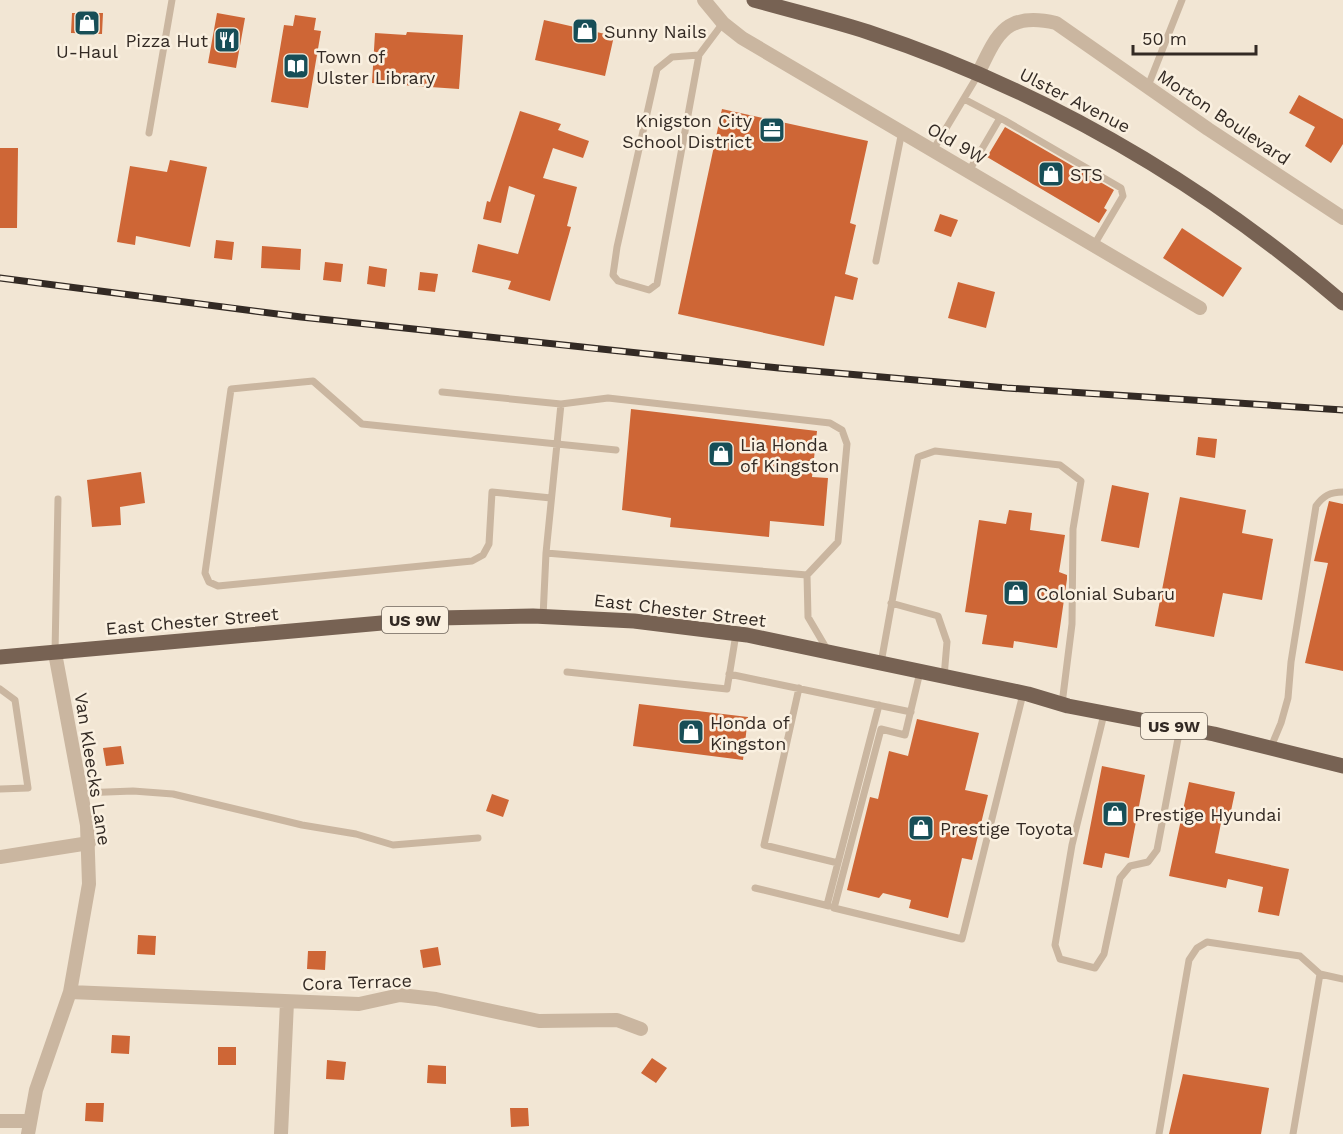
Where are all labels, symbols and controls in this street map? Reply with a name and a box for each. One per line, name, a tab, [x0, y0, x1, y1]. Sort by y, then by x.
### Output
shop icon: U-Haul	[72, 8, 102, 38]
shop icon: Sunny Nails	[570, 16, 600, 46]
scale bar	[1133, 18, 1256, 56]
place label: Sunny Nails	[604, 21, 707, 42]
restaurant icon: Pizza Hut	[212, 25, 242, 55]
text: 50 m	[1142, 28, 1187, 49]
place label: Pizza Hut	[125, 30, 208, 51]
place label: U-Haul	[56, 41, 118, 62]
place label: Town of Ulster Library	[316, 46, 436, 88]
library icon: Town of Ulster Library	[281, 51, 311, 81]
street label: Ulster Avenue	[1016, 63, 1134, 137]
street label: Morton Boulevard	[1154, 65, 1294, 169]
place label: Knigston City School District	[622, 110, 753, 152]
office icon: Knigston City School District	[757, 115, 787, 145]
street label: Old 9W	[924, 118, 990, 168]
shop icon: STS	[1036, 159, 1066, 189]
place label: STS	[1070, 164, 1103, 185]
place label: Lia Honda of Kingston	[740, 434, 839, 476]
shop icon: Lia Honda of Kingston	[706, 439, 736, 469]
shop icon: Colonial Subaru	[1001, 578, 1031, 608]
place label: Colonial Subaru	[1036, 583, 1175, 604]
street label: East Chester Street	[593, 589, 768, 631]
street label: East Chester Street	[105, 603, 280, 639]
road number: US 9W	[382, 607, 448, 633]
street label: Van Kleecks Lane	[71, 691, 115, 847]
place label: Honda of Kingston	[710, 712, 790, 754]
road number: US 9W	[1141, 713, 1207, 739]
shop icon: Honda of Kingston	[676, 717, 706, 747]
shop icon: Prestige Hyundai	[1100, 799, 1130, 829]
place label: Prestige Hyundai	[1134, 804, 1281, 825]
shop icon: Prestige Toyota	[906, 813, 936, 843]
place label: Prestige Toyota	[940, 818, 1073, 839]
street label: Cora Terrace	[302, 970, 412, 994]

